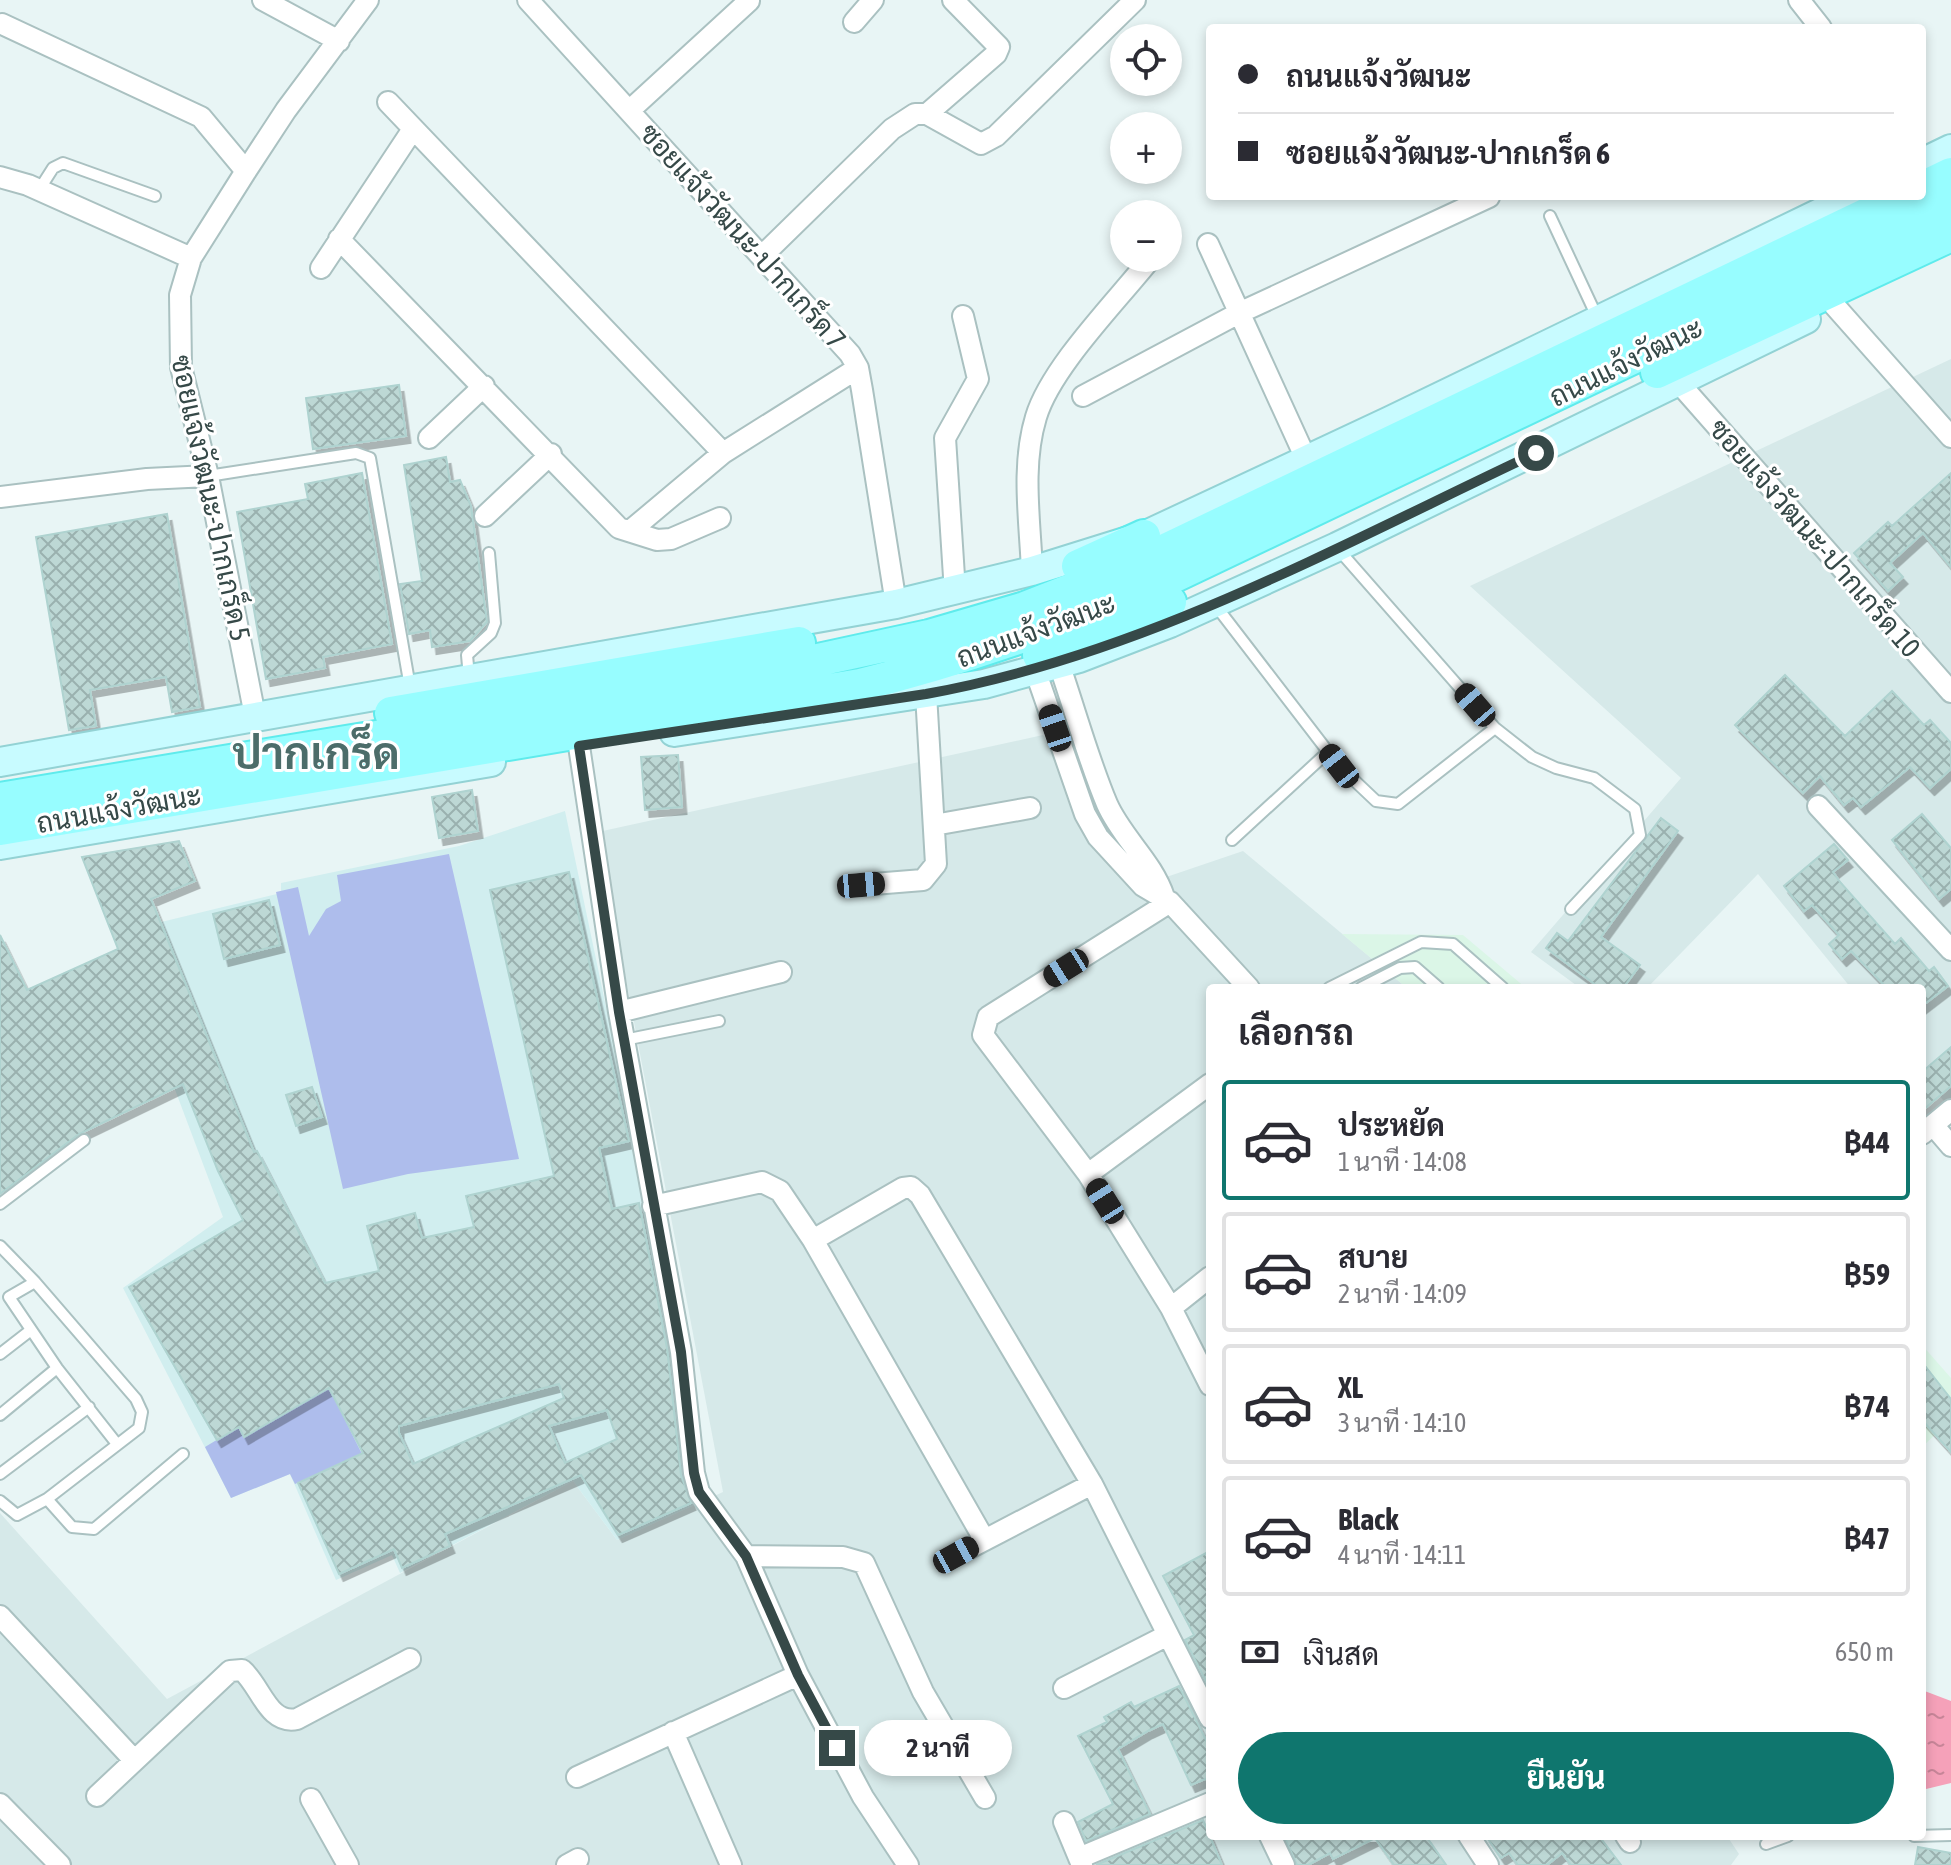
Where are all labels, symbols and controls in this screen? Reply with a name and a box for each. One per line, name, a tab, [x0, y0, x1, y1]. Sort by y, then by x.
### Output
map controls	[1110, 24, 1182, 272]
button: locate	[1110, 24, 1182, 96]
text: ถนนแจ้งวัฒนะ	[1286, 59, 1471, 93]
button: +	[1110, 112, 1182, 184]
street label: ซอยแจ้งวัฒนะ-ปากเกร็ด 7	[634, 114, 855, 355]
text: ซอยแจ้งวัฒนะ-ปากเกร็ด 6	[1286, 136, 1610, 170]
button: −	[1110, 200, 1182, 272]
street label: ถนนแจ้งวัฒนะ	[1543, 309, 1708, 413]
street label: ซอยแจ้งวัฒนะ-ปากเกร็ด 5	[165, 351, 261, 644]
street label: ซอยแจ้งวัฒนะ-ปากเกร็ด 10	[1703, 410, 1930, 663]
route start	[1518, 435, 1554, 471]
street label: ถนนแจ้งวัฒนะ	[951, 585, 1120, 674]
car	[1450, 679, 1500, 731]
car	[1036, 701, 1074, 755]
district label: ปากเกร็ด	[232, 723, 400, 778]
car	[1315, 740, 1363, 792]
street label: ถนนแจ้งวัฒนะ	[34, 777, 204, 839]
car	[836, 871, 886, 899]
car	[1039, 945, 1093, 991]
text: เลือกรถ	[1238, 1011, 1354, 1053]
icon: car	[1242, 1104, 1314, 1176]
text: ประหยัด	[1338, 1108, 1445, 1142]
text: ฿44	[1844, 1125, 1890, 1159]
text: 1 นาที · 14:08	[1338, 1147, 1467, 1177]
car	[1082, 1174, 1128, 1228]
icon: car	[1242, 1236, 1314, 1308]
text: สบาย	[1338, 1240, 1408, 1274]
text: ฿59	[1844, 1257, 1890, 1291]
text: 2 นาที · 14:09	[1338, 1279, 1467, 1309]
icon: car	[1242, 1368, 1314, 1440]
text: XL	[1338, 1370, 1363, 1404]
text: ฿74	[1844, 1389, 1890, 1423]
text: 3 นาที · 14:10	[1338, 1408, 1466, 1438]
icon: car	[1242, 1500, 1314, 1572]
text: Black	[1338, 1502, 1398, 1536]
text: ฿47	[1844, 1521, 1890, 1555]
car	[929, 1533, 983, 1577]
text: 4 นาที · 14:11	[1338, 1540, 1466, 1570]
icon: cash	[1238, 1630, 1282, 1674]
text: เงินสด	[1302, 1637, 1379, 1671]
text: 650 m	[1835, 1637, 1894, 1667]
callout: 2 นาที	[865, 1720, 1013, 1776]
route end	[819, 1730, 855, 1766]
button: ยืนยัน	[1238, 1732, 1894, 1824]
text: 2 นาที	[906, 1733, 970, 1763]

